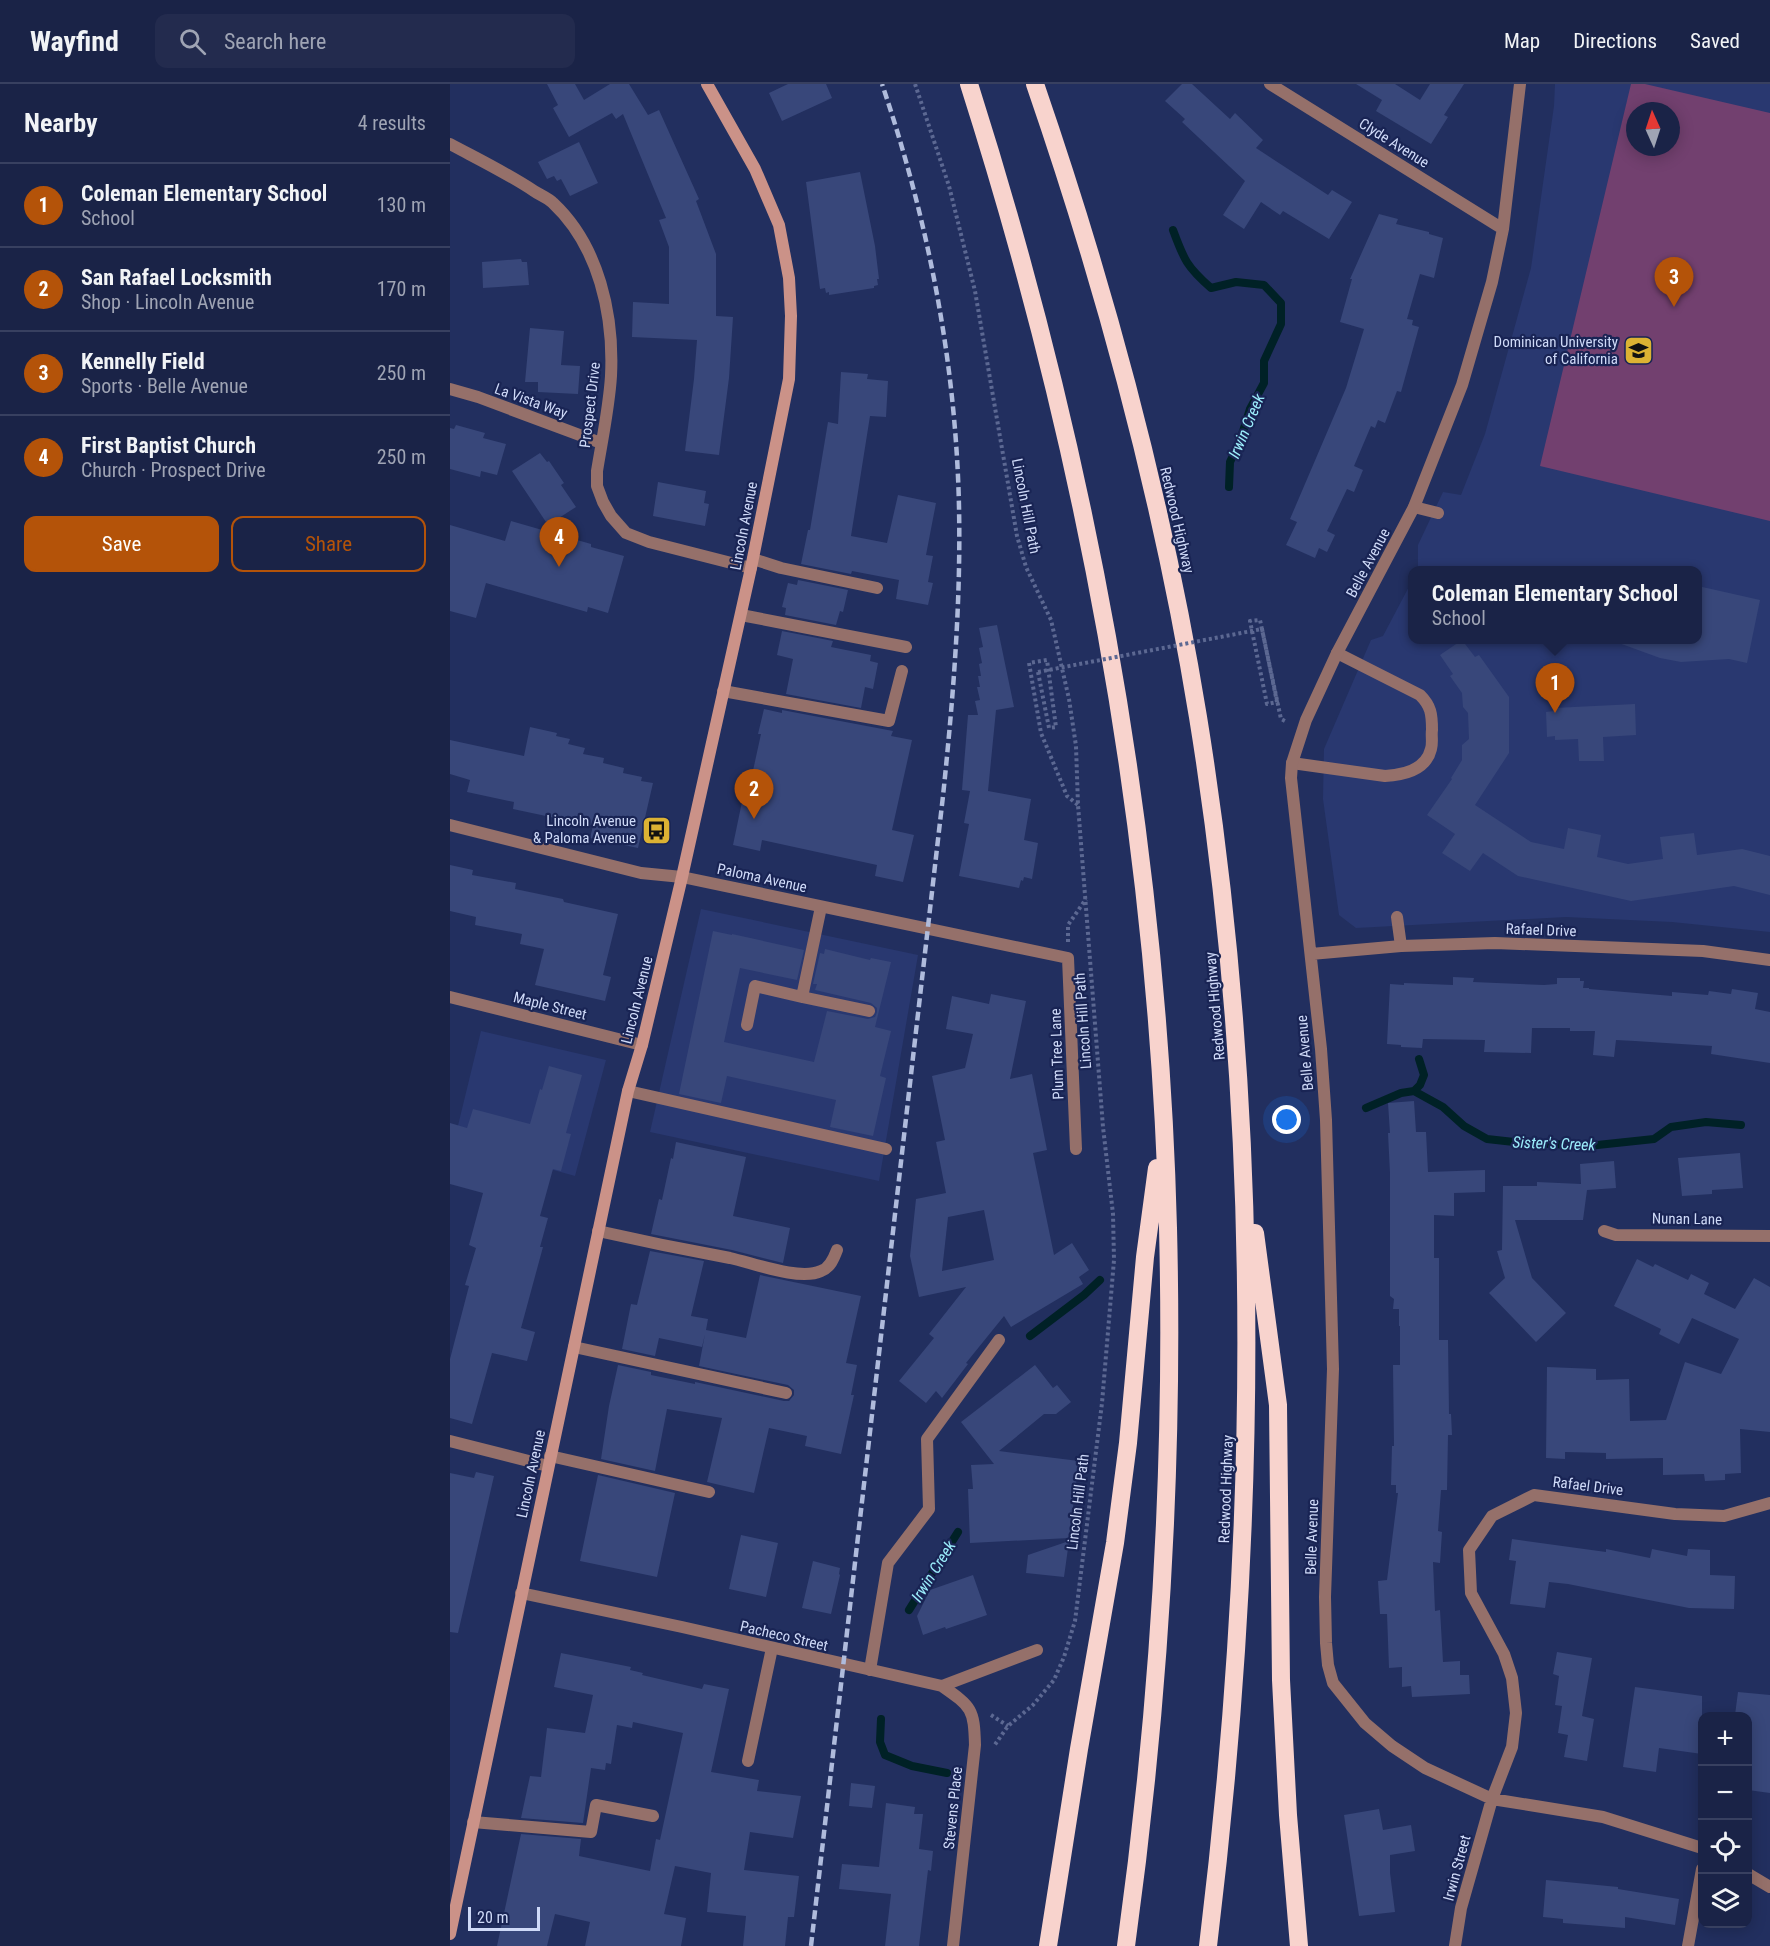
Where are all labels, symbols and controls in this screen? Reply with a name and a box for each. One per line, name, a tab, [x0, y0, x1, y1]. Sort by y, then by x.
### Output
search box	[155, 14, 575, 68]
text: Wayfind	[30, 25, 119, 58]
icon: search	[176, 25, 209, 58]
text: Search here	[224, 29, 326, 54]
text: Map	[1504, 29, 1540, 53]
text: Directions	[1573, 29, 1657, 53]
text: Saved	[1690, 29, 1740, 53]
north arrow	[1626, 102, 1680, 156]
text: Nearby	[24, 108, 98, 138]
text: 4 results	[358, 111, 426, 135]
street label: Clyde Avenue	[1356, 114, 1432, 172]
text: Coleman Elementary School	[81, 181, 327, 206]
text: 1	[38, 193, 49, 217]
text: 130 m	[377, 193, 426, 217]
text: School	[81, 206, 135, 230]
pin: 3	[1654, 258, 1694, 307]
text: San Rafael Locksmith	[81, 265, 272, 290]
text: 2	[38, 277, 49, 301]
text: 170 m	[377, 277, 426, 301]
text: Shop · Lincoln Avenue	[81, 290, 255, 314]
place label: Dominican University of California	[1494, 333, 1618, 368]
school or university icon: Dominican University of California	[1623, 335, 1655, 367]
text: Kennelly Field	[81, 349, 205, 374]
text: 3	[38, 361, 49, 385]
text: 250 m	[377, 361, 426, 385]
street label: Prospect Drive	[576, 361, 604, 449]
text: Sports · Belle Avenue	[81, 374, 248, 398]
street label: La Vista Way	[492, 380, 570, 422]
water label: Irwin Creek	[1224, 390, 1269, 461]
text: First Baptist Church	[81, 433, 256, 458]
text: 4	[38, 445, 49, 469]
text: 250 m	[377, 445, 426, 469]
street label: Lincoln Hill Path	[1008, 457, 1044, 555]
text: Church · Prospect Drive	[81, 458, 266, 482]
street label: Redwood Highway	[1156, 465, 1198, 575]
street label: Lincoln Avenue	[727, 480, 761, 572]
button: Save	[24, 516, 219, 572]
button: Share	[231, 516, 426, 572]
pin: 4	[540, 518, 578, 567]
street label: Belle Avenue	[1342, 525, 1394, 601]
popup	[1408, 566, 1702, 644]
text: Coleman Elementary School	[1432, 581, 1678, 606]
text: School	[1432, 606, 1486, 630]
pin: 1	[1536, 664, 1574, 713]
pin: 2	[734, 770, 774, 819]
place label: Lincoln Avenue & Paloma Avenue	[533, 812, 636, 847]
bus stop icon: Lincoln Avenue & Paloma Avenue	[641, 814, 673, 846]
street label: Paloma Avenue	[715, 860, 809, 896]
street label: Rafael Drive	[1505, 920, 1577, 940]
street label: Redwood Highway	[1201, 951, 1229, 1061]
street label: Lincoln Avenue	[617, 954, 657, 1046]
street label: Lincoln Hill Path	[1071, 972, 1095, 1070]
street label: Maple Street	[511, 988, 589, 1024]
street label: Plum Tree Lane	[1046, 1008, 1068, 1100]
street label: Belle Avenue	[1293, 1014, 1317, 1092]
your location	[1272, 1105, 1301, 1134]
water label: Sister's Creek	[1512, 1133, 1597, 1154]
street label: Nunan Lane	[1652, 1209, 1722, 1229]
street label: Lincoln Avenue	[513, 1428, 549, 1520]
street label: Redwood Highway	[1215, 1434, 1237, 1544]
street label: Lincoln Hill Path	[1063, 1453, 1093, 1551]
street label: Rafael Drive	[1552, 1473, 1624, 1499]
street label: Belle Avenue	[1302, 1499, 1322, 1575]
water label: Irwin Creek	[907, 1536, 960, 1605]
street label: Pacheco Street	[738, 1617, 830, 1655]
map controls	[1698, 1712, 1752, 1928]
button: +	[1698, 1712, 1752, 1766]
street label: Stevens Place	[940, 1766, 966, 1850]
button: −	[1698, 1766, 1752, 1820]
button: locate	[1698, 1820, 1752, 1874]
street label: Irwin Street	[1440, 1833, 1474, 1903]
button: layers	[1698, 1874, 1752, 1928]
scale bar	[468, 1904, 540, 1932]
text: 20 m	[477, 1908, 509, 1927]

